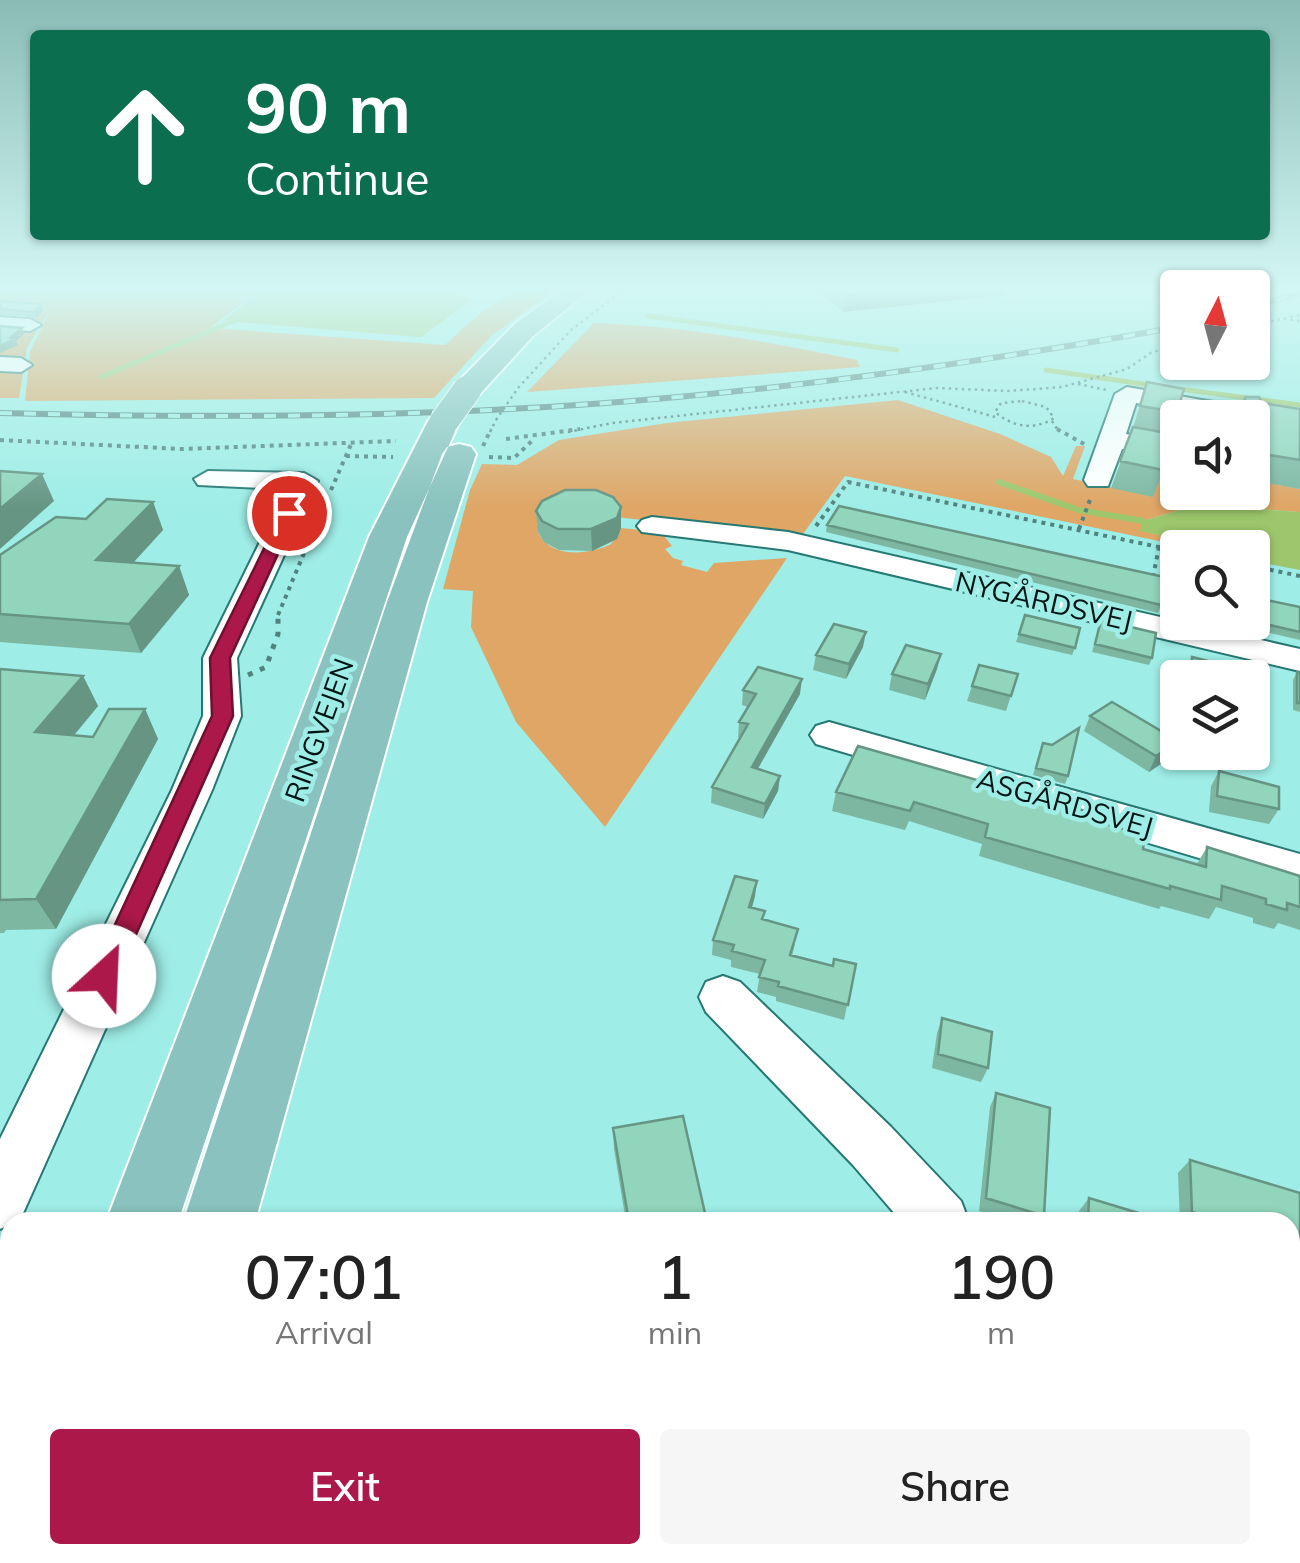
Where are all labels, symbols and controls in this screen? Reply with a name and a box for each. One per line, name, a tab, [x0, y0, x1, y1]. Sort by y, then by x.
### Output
text: 90 m	[245, 63, 411, 151]
icon: ahead	[80, 70, 210, 200]
text: Continue	[245, 150, 430, 206]
north arrow	[1160, 270, 1270, 380]
map controls	[1160, 270, 1270, 770]
button: sound	[1160, 400, 1270, 510]
pin	[247, 471, 332, 556]
icon: arrive	[262, 486, 317, 541]
button: search	[1160, 530, 1270, 640]
street label: NYGÅRDSVEJ	[952, 563, 1136, 638]
street label: RINGVEJEN	[276, 653, 361, 806]
button: layers	[1160, 660, 1270, 770]
street label: ASGÅRDSVEJ	[973, 761, 1157, 844]
position arrow	[52, 924, 156, 1028]
text: 07:01	[245, 1239, 403, 1314]
text: 1	[657, 1239, 693, 1314]
text: 190	[947, 1239, 1055, 1314]
text: Arrival	[275, 1312, 373, 1352]
text: min	[648, 1312, 702, 1352]
text: m	[987, 1312, 1015, 1352]
button: Exit	[50, 1429, 640, 1544]
button: Share	[660, 1429, 1250, 1544]

